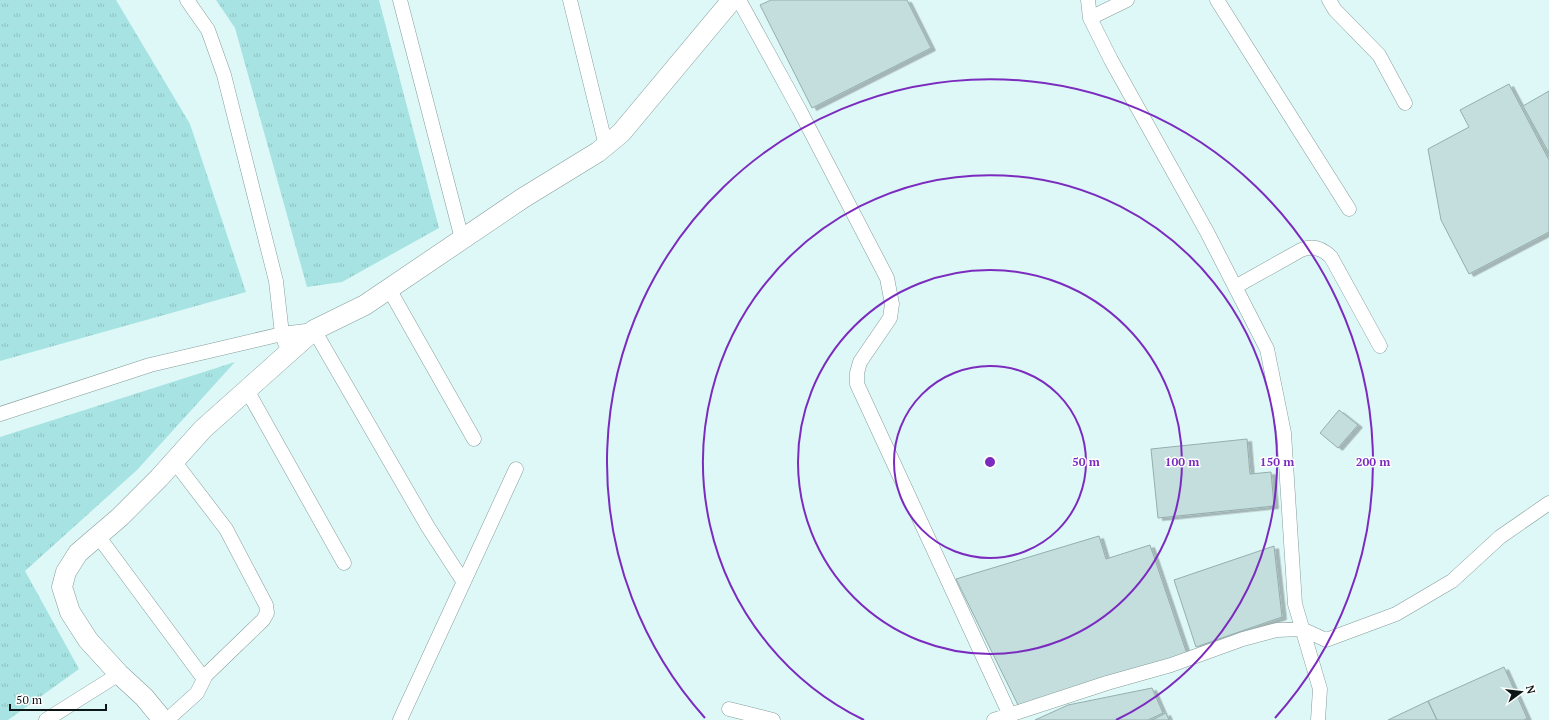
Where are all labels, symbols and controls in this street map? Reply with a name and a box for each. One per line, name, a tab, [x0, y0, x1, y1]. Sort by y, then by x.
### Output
text: 50 m	[1072, 454, 1100, 469]
text: 100 m	[1165, 454, 1199, 469]
text: 150 m	[1260, 454, 1294, 469]
text: 200 m	[1356, 454, 1390, 469]
centre of rings	[983, 455, 997, 469]
north arrow	[1501, 672, 1541, 712]
text: N	[1523, 684, 1539, 696]
scale bar	[10, 686, 106, 712]
text: 50 m	[16, 692, 43, 707]

